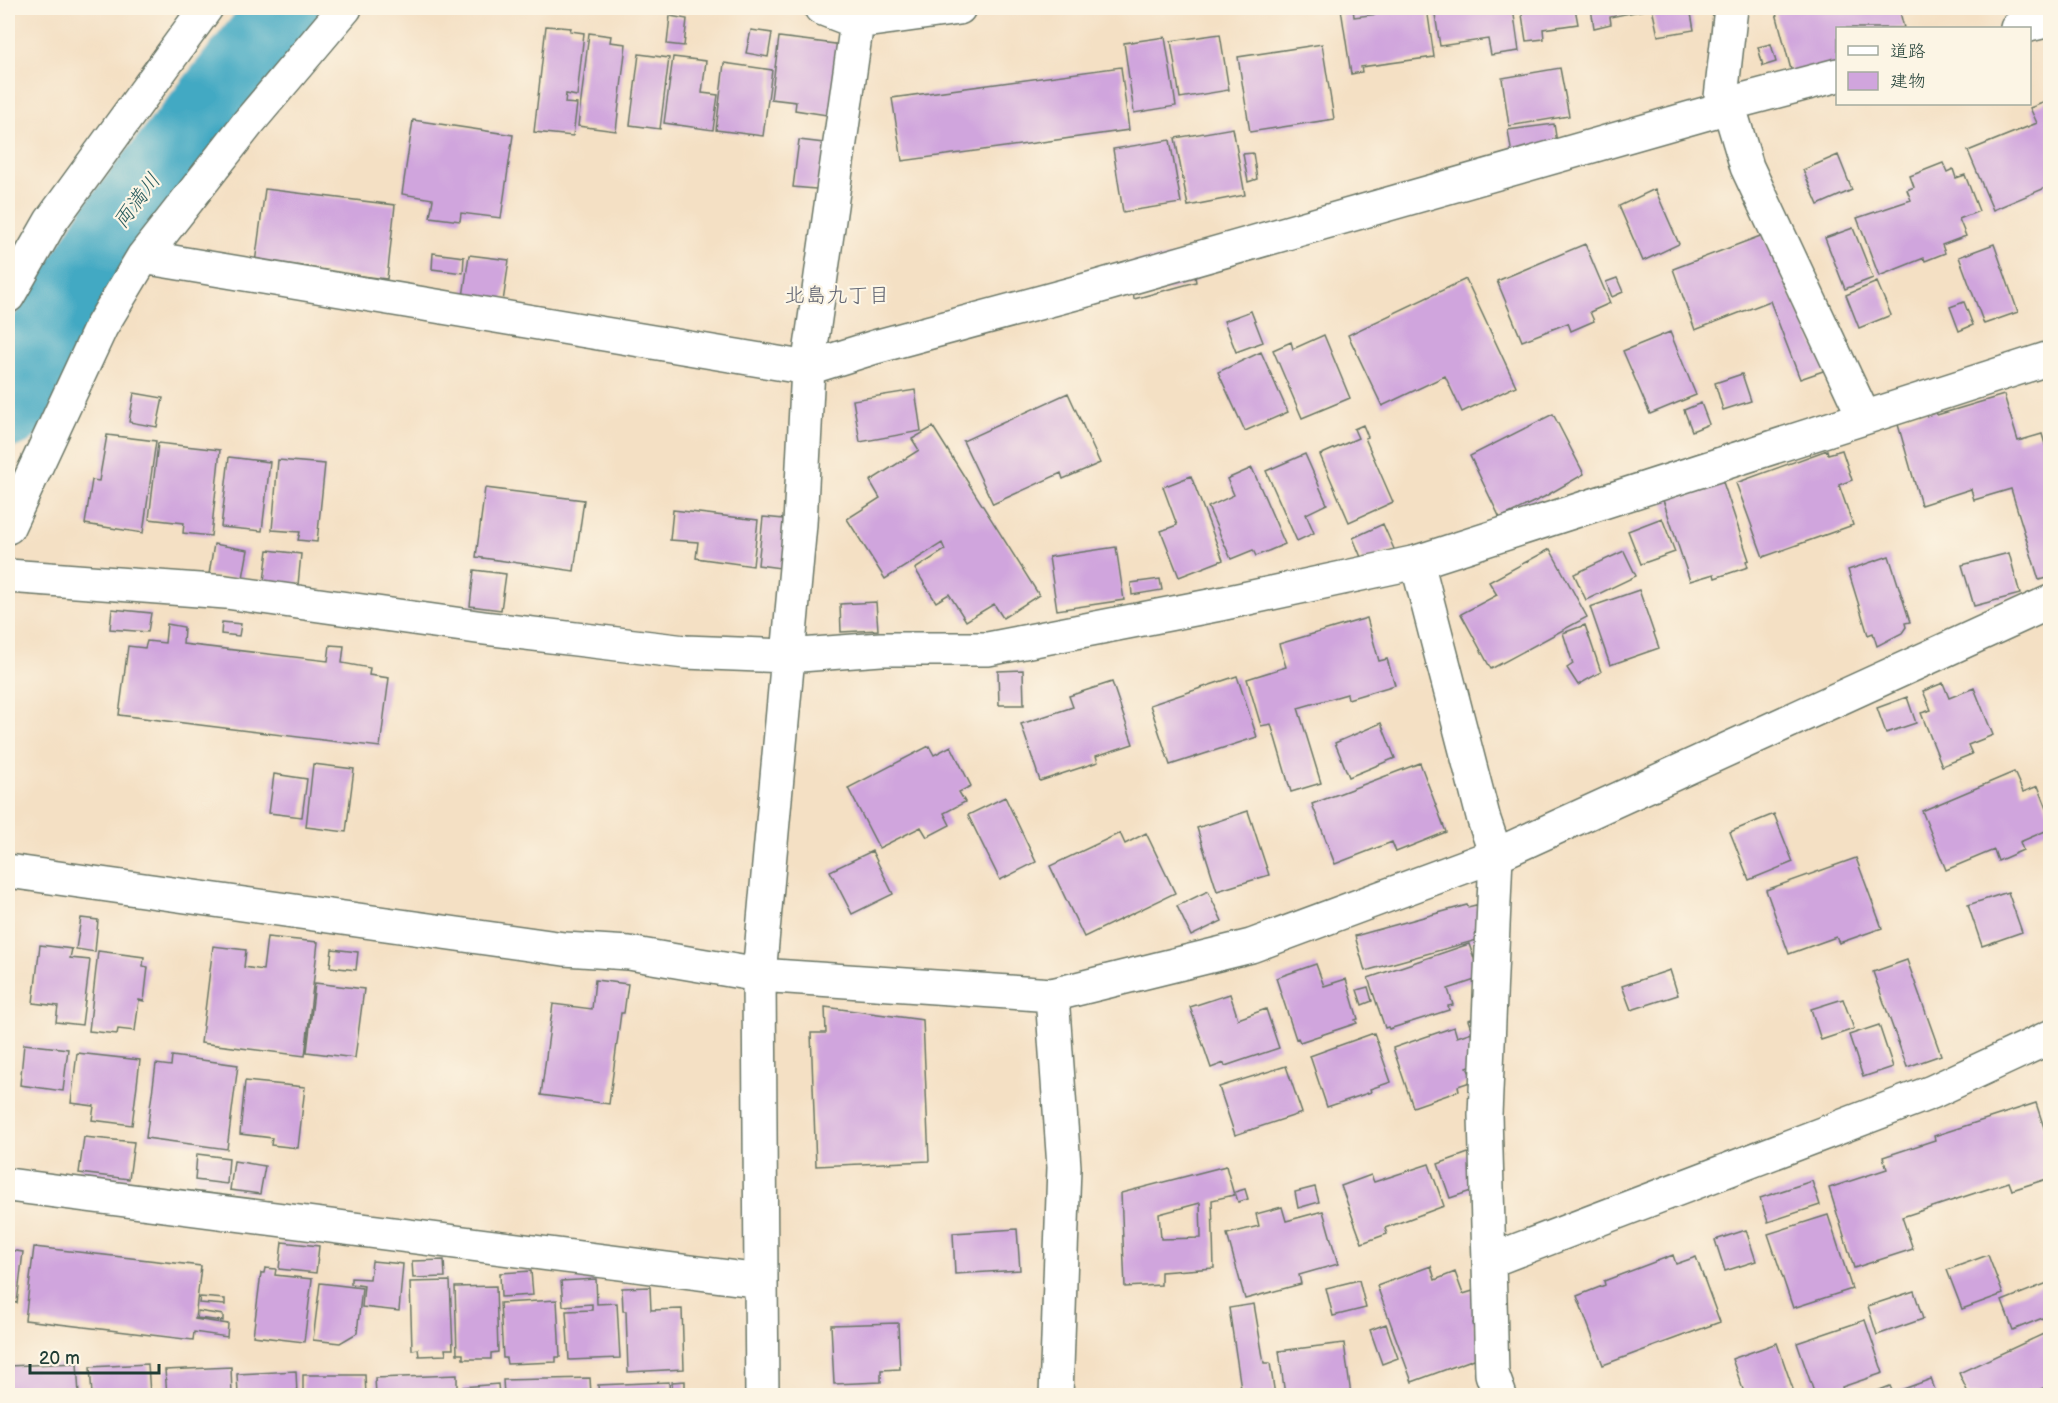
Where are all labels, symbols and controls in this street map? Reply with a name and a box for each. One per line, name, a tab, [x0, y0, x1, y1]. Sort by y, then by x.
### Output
legend	[1836, 27, 2031, 105]
text: 道路	[1890, 41, 1926, 62]
text: 建物	[1890, 71, 1926, 92]
water label: 両満川	[108, 168, 166, 234]
district label: 北島九丁目	[785, 283, 890, 308]
scale bar	[30, 1337, 159, 1375]
text: 20 m	[39, 1348, 80, 1369]

